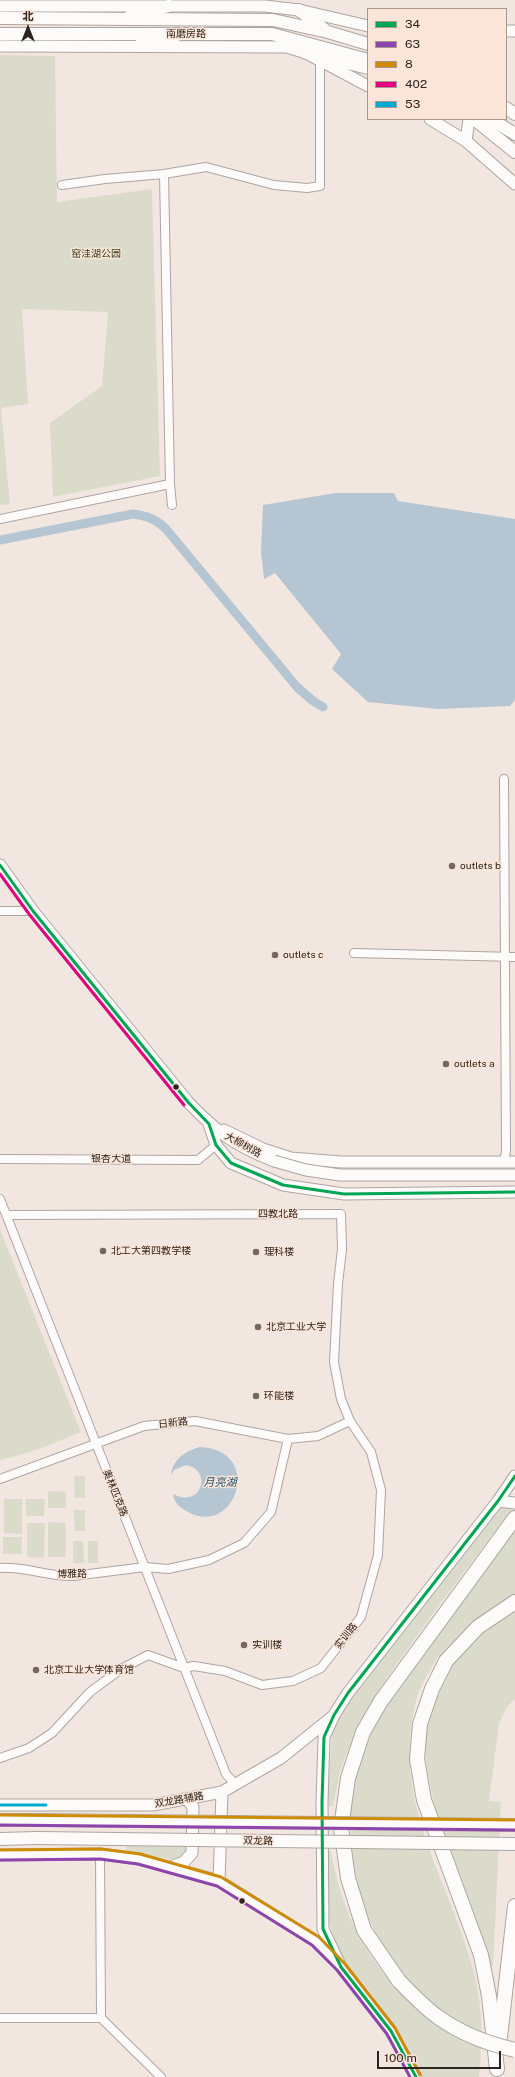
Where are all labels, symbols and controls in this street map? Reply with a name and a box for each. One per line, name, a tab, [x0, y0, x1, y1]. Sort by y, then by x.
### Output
north arrow	[8, 8, 48, 48]
legend	[367, 8, 507, 120]
text: 北	[23, 10, 34, 22]
text: 34	[405, 17, 420, 31]
street label: 南磨房路	[166, 28, 206, 40]
text: 63	[405, 37, 420, 51]
text: 8	[405, 57, 413, 71]
text: 402	[405, 77, 427, 91]
text: 53	[405, 97, 420, 111]
park label: 窑洼湖公园	[71, 248, 121, 260]
place label: outlets b	[460, 860, 501, 872]
marker: outlets b	[447, 861, 457, 871]
place label: outlets c	[283, 949, 323, 961]
marker: outlets c	[270, 950, 280, 960]
place label: outlets a	[454, 1058, 494, 1070]
marker: outlets a	[441, 1059, 451, 1069]
unlabelled marker	[171, 1082, 181, 1092]
street label: 大柳树路	[223, 1130, 263, 1160]
street label: 银杏大道	[91, 1153, 131, 1165]
street label: 四教北路	[258, 1208, 298, 1220]
place label: 北工大第四教学楼	[111, 1245, 191, 1257]
marker: 北工大第四教学楼	[98, 1246, 108, 1256]
place label: 理科楼	[264, 1246, 294, 1258]
marker: 理科楼	[251, 1247, 261, 1257]
place label: 北京工业大学	[266, 1321, 326, 1333]
marker: 北京工业大学	[253, 1322, 263, 1332]
place label: 环能楼	[264, 1390, 294, 1402]
marker: 环能楼	[251, 1391, 261, 1401]
street label: 日新路	[157, 1415, 189, 1431]
street label: 奥林匹克路	[100, 1468, 130, 1518]
water label: 月亮湖	[204, 1476, 236, 1490]
street label: 博雅路	[57, 1568, 87, 1580]
street label: 实训路	[332, 1620, 360, 1652]
place label: 实训楼	[252, 1639, 282, 1651]
marker: 实训楼	[239, 1640, 249, 1650]
place label: 北京工业大学体育馆	[44, 1664, 134, 1676]
marker: 北京工业大学体育馆	[31, 1665, 41, 1675]
street label: 双龙路辅路	[153, 1790, 205, 1810]
street label: 双龙路	[243, 1835, 273, 1847]
unlabelled marker	[237, 1896, 247, 1906]
scale bar	[379, 2043, 503, 2069]
text: 100 m	[384, 2051, 417, 2065]

